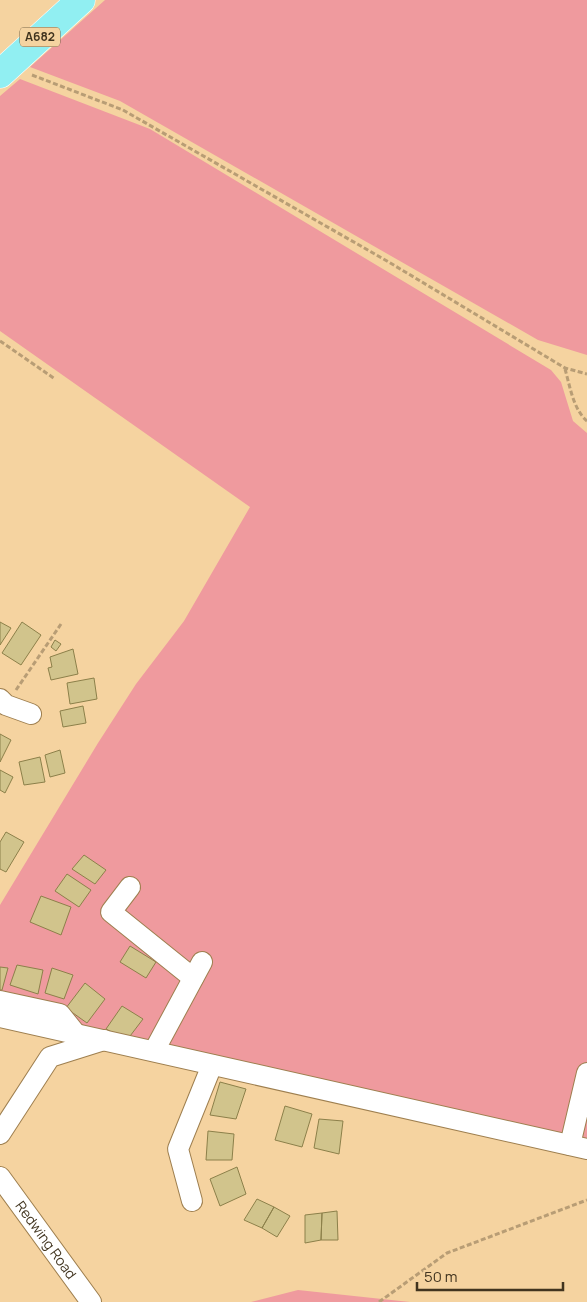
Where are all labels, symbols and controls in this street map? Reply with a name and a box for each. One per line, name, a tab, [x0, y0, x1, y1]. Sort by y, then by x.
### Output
road number: A682	[20, 28, 60, 46]
street label: Redwing Road	[12, 1197, 81, 1283]
scale bar	[417, 1260, 563, 1292]
text: 50 m	[424, 1266, 458, 1287]

